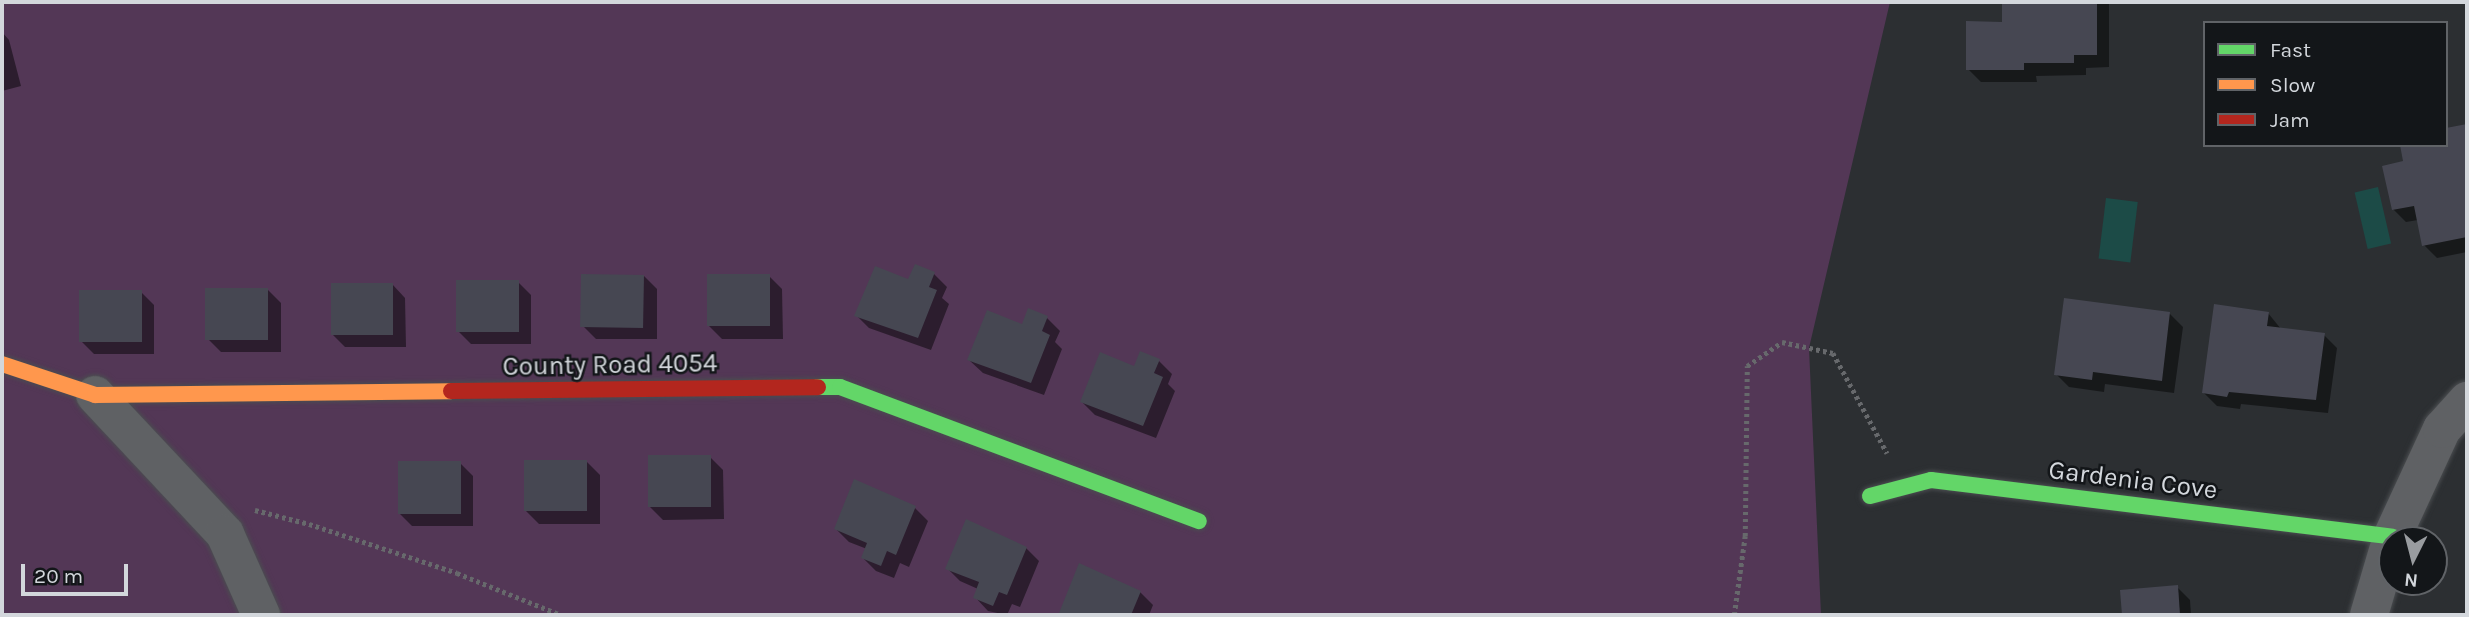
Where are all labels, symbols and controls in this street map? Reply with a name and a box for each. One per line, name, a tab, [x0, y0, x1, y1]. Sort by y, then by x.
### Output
legend	[2203, 21, 2448, 147]
text: Fast	[2270, 38, 2311, 62]
text: Slow	[2270, 73, 2315, 97]
text: Jam	[2270, 108, 2310, 132]
street label: County Road 4054	[502, 348, 718, 382]
street label: Gardenia Cove	[2047, 454, 2219, 506]
north arrow	[2378, 526, 2448, 596]
scale bar	[24, 550, 131, 594]
text: 20 m	[34, 564, 83, 588]
text: N	[2403, 568, 2419, 592]

